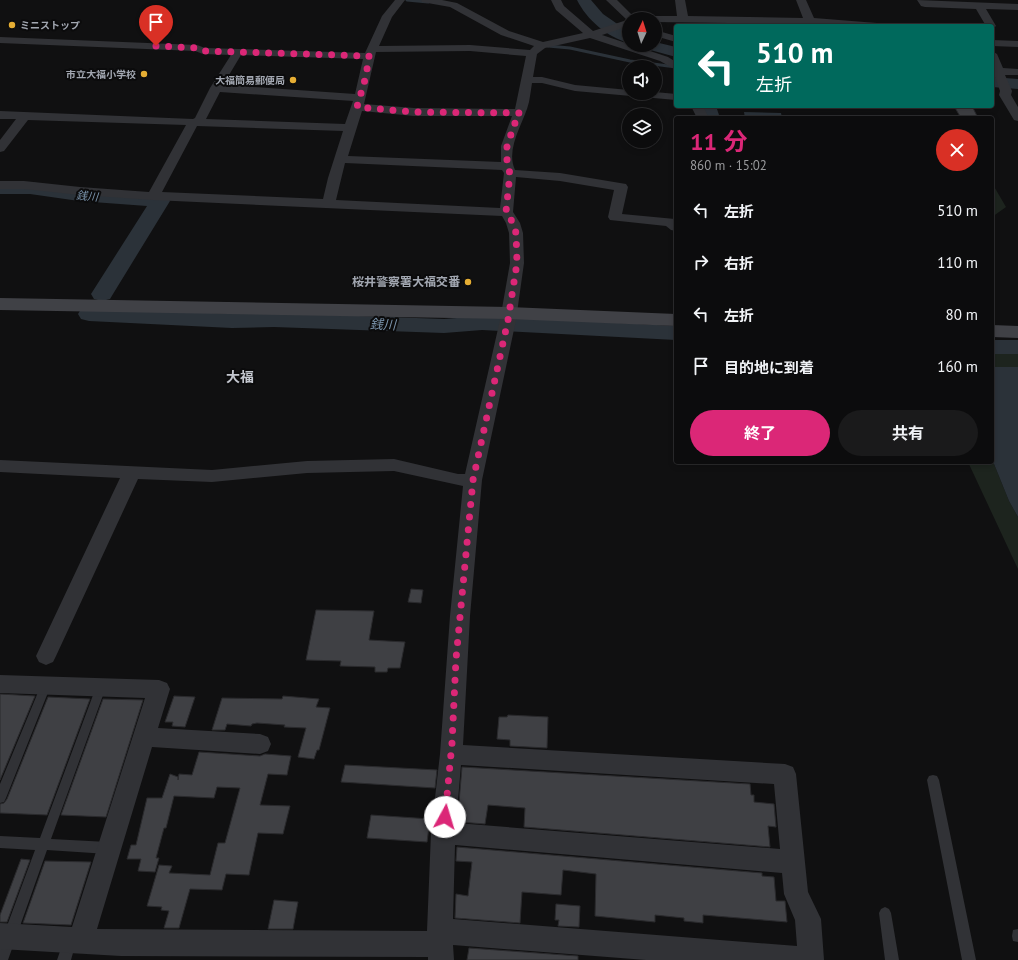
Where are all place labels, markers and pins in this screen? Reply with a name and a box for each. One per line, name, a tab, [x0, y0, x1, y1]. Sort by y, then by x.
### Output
pin	[139, 5, 173, 46]
place label: ミニストップ	[20, 19, 80, 32]
marker: ミニストップ	[7, 20, 17, 30]
place label: 市立大福小学校	[66, 68, 136, 81]
marker: 市立大福小学校	[139, 69, 149, 79]
place label: 大福簡易郵便局	[215, 74, 285, 87]
marker: 大福簡易郵便局	[288, 75, 298, 85]
place label: 桜井警察署大福交番	[352, 274, 461, 289]
marker: 桜井警察署大福交番	[463, 277, 473, 287]

